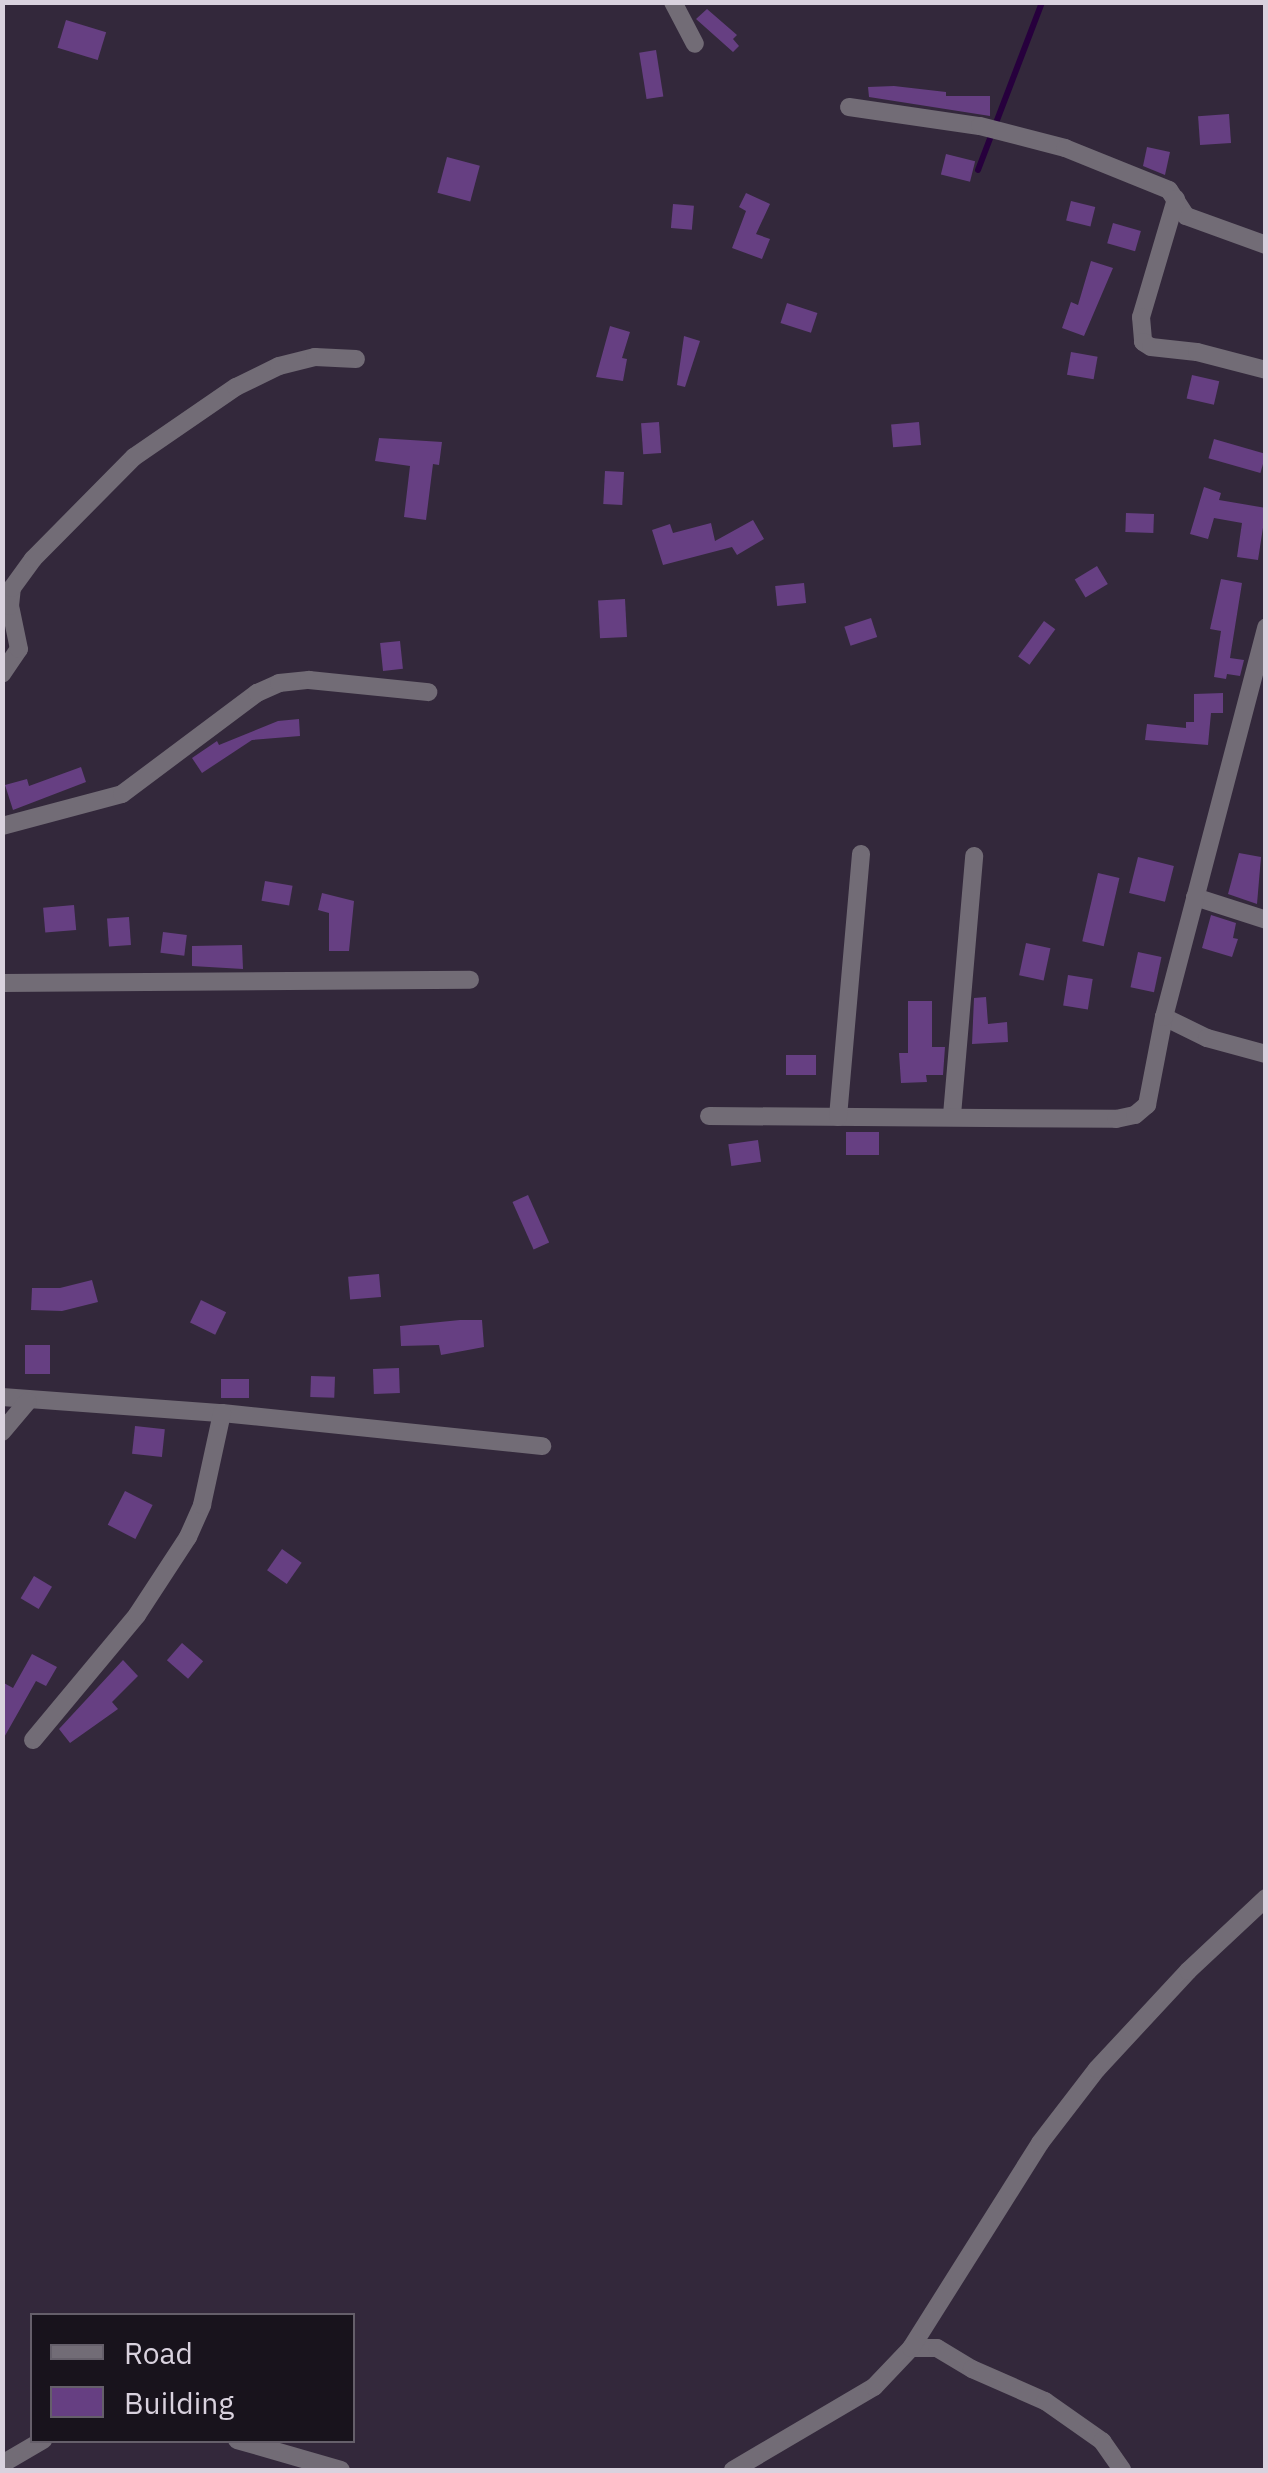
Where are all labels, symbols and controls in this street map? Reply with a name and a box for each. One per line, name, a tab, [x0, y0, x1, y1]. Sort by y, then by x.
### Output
legend	[30, 2313, 355, 2443]
text: Road	[124, 2333, 193, 2372]
text: Building	[124, 2383, 234, 2422]

